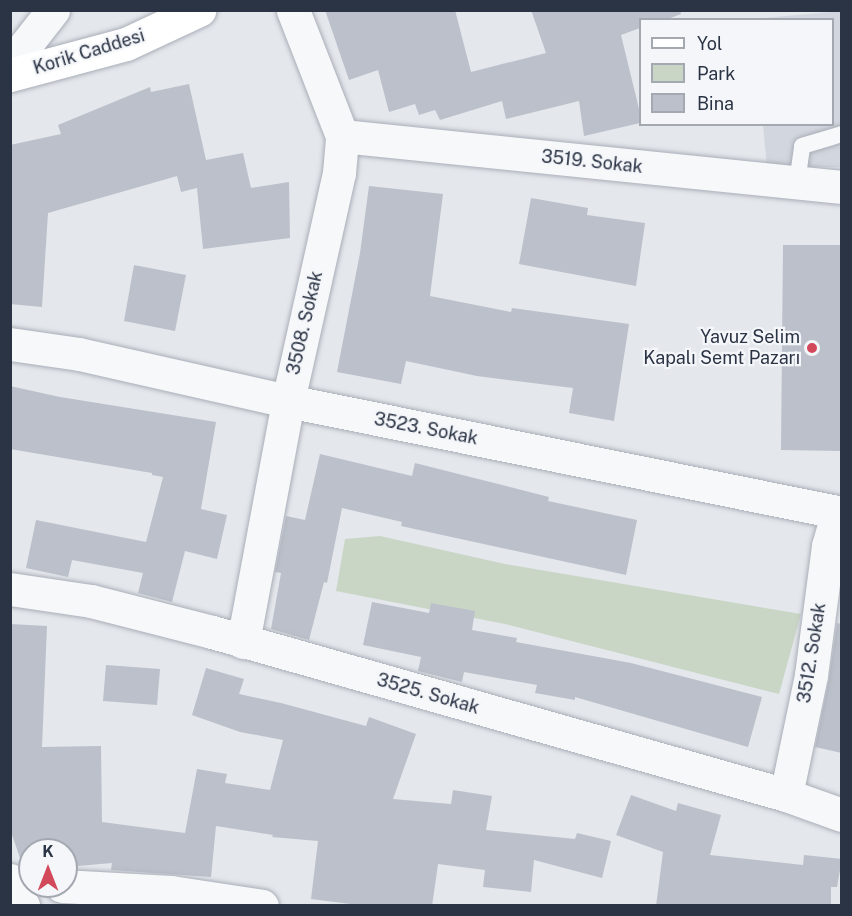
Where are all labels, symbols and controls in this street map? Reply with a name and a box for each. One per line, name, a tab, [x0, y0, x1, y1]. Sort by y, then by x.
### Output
legend	[639, 18, 834, 126]
street label: Korik Caddesi	[31, 25, 147, 79]
text: Yol	[697, 33, 722, 54]
text: Park	[697, 63, 735, 84]
text: Bina	[697, 93, 734, 114]
street label: 3519. Sokak	[540, 146, 644, 178]
street label: 3508. Sokak	[283, 269, 327, 377]
place label: Yavuz Selim Kapalı Semt Pazarı	[643, 327, 800, 370]
marker: Yavuz Selim Kapalı Semt Pazarı	[805, 341, 819, 355]
street label: 3523. Sokak	[372, 408, 480, 450]
street label: 3512. Sokak	[793, 601, 831, 705]
street label: 3525. Sokak	[374, 669, 482, 719]
north arrow	[18, 838, 78, 898]
text: K	[42, 842, 54, 861]

